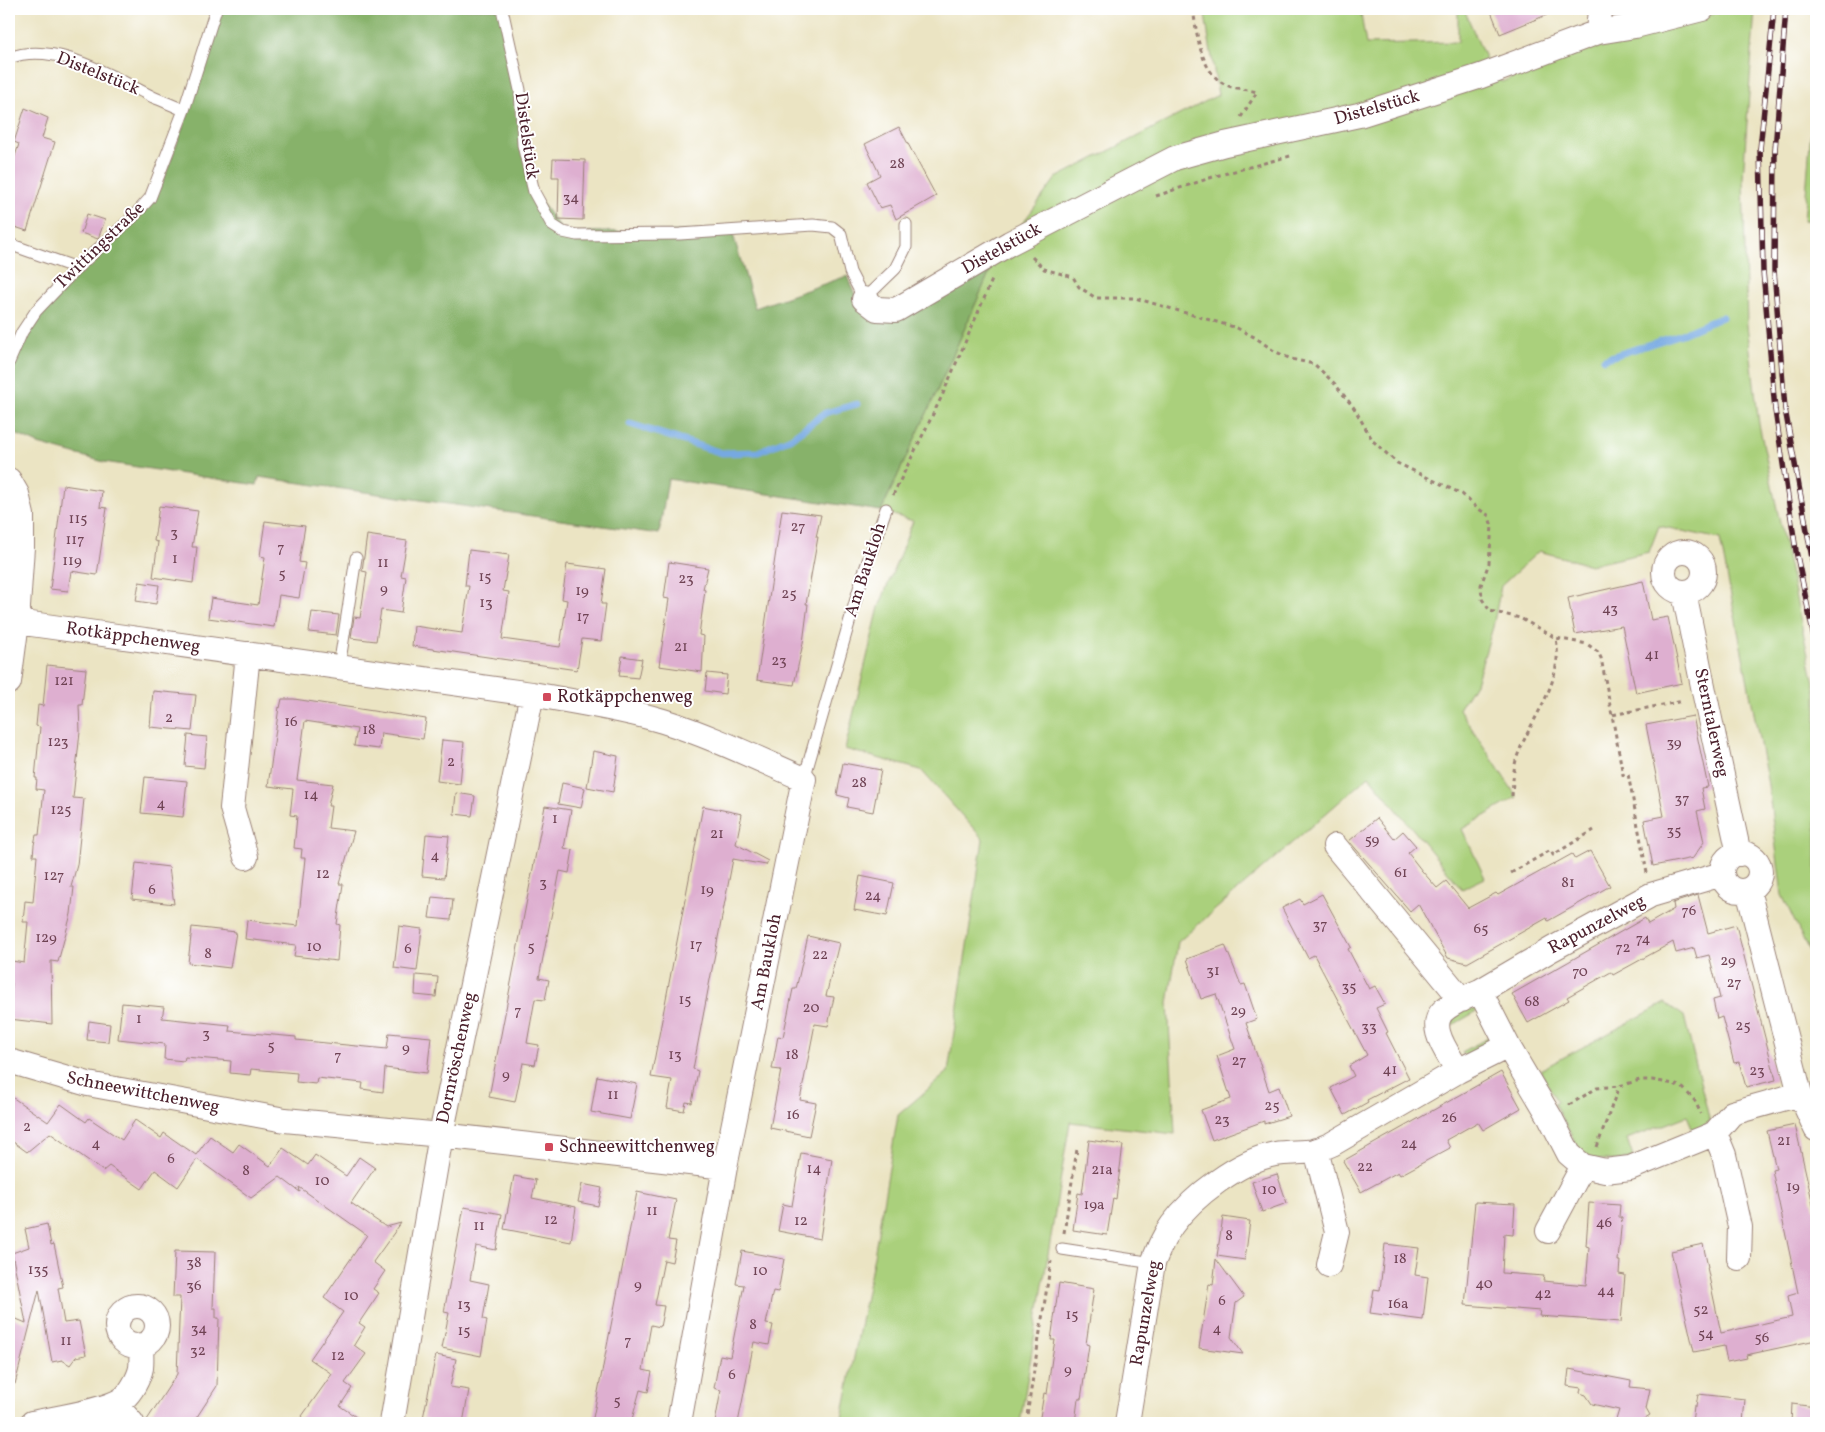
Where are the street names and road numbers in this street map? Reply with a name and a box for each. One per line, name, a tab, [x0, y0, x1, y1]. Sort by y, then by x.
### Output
street label: Distelstück	[53, 46, 144, 102]
street label: Distelstück	[1331, 84, 1423, 132]
street label: Distelstück	[508, 91, 545, 181]
street label: Twittingstraße	[49, 197, 151, 295]
street label: Distelstück	[957, 217, 1047, 281]
street label: Am Baukloh	[839, 519, 893, 620]
street label: Rotkäppchenweg	[64, 616, 202, 660]
street label: Sterntalerweg	[1687, 666, 1735, 780]
street label: Rapunzelweg	[1544, 889, 1650, 961]
street label: Am Baukloh	[745, 911, 789, 1012]
street label: Dornröschenweg	[431, 990, 483, 1126]
street label: Schneewittchenweg	[64, 1066, 222, 1120]
street label: Rapunzelweg	[1124, 1258, 1168, 1368]

